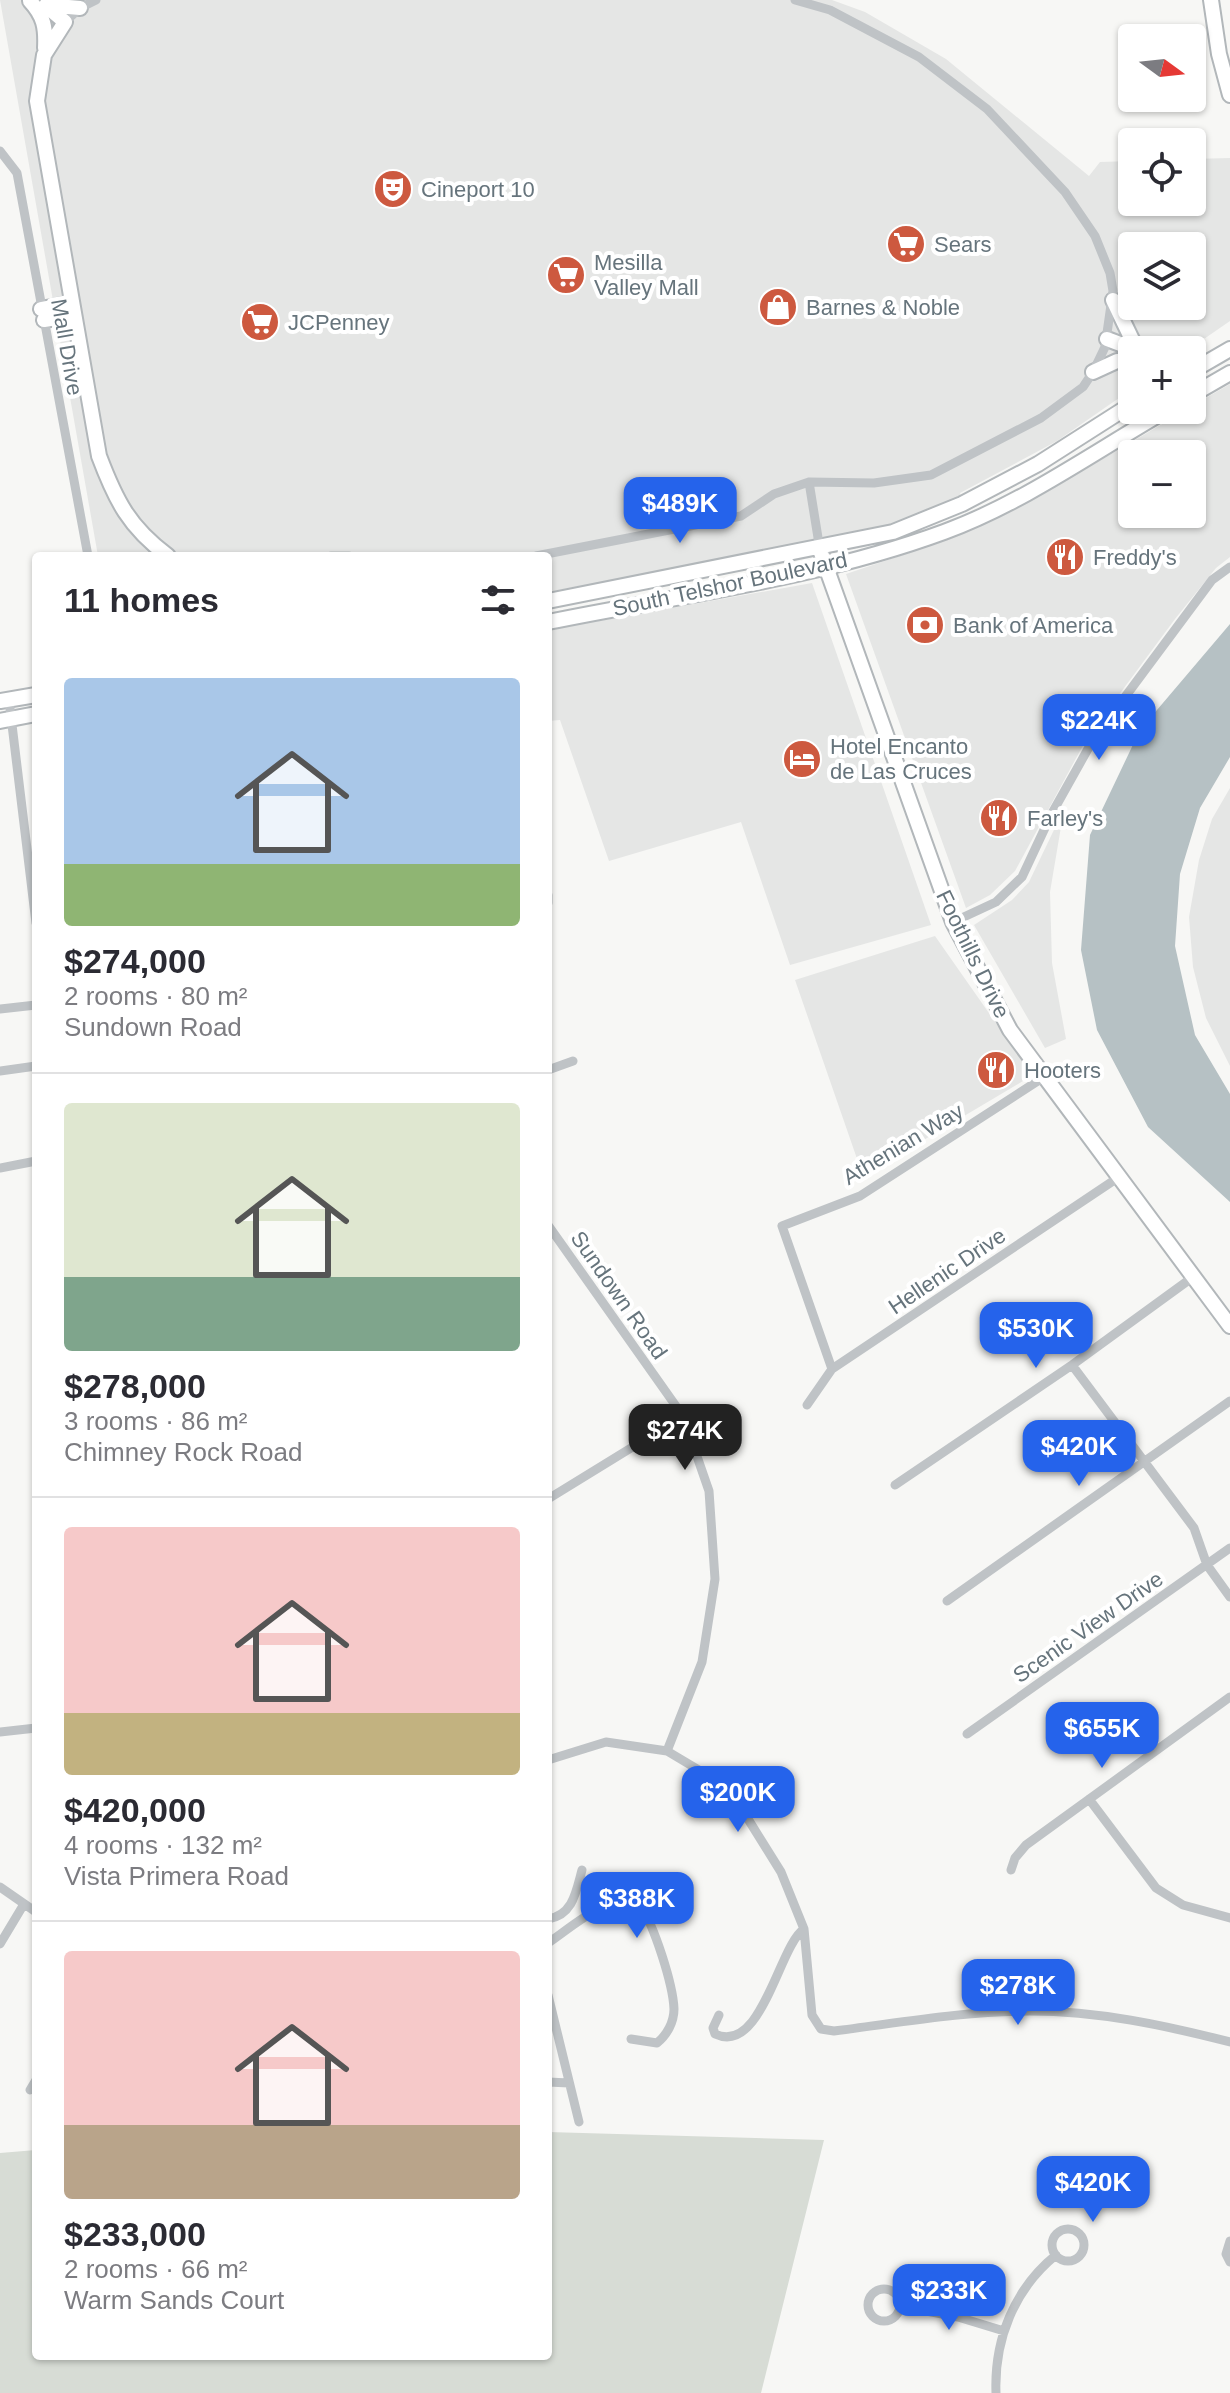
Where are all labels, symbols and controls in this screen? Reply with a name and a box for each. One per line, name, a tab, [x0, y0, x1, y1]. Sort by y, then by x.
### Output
north arrow	[1118, 24, 1206, 112]
map controls	[1118, 24, 1206, 528]
button: locate	[1118, 128, 1206, 216]
theatre icon: Cineport 10	[372, 168, 414, 210]
place label: Cineport 10	[421, 177, 535, 202]
supermarket icon: Sears	[885, 223, 927, 265]
place label: Sears	[934, 232, 991, 257]
button: layers	[1118, 232, 1206, 320]
place label: Mesilla Valley Mall	[594, 250, 699, 300]
supermarket icon: Mesilla Valley Mall	[545, 254, 587, 296]
shop icon: Barnes & Noble	[757, 286, 799, 328]
place label: Barnes & Noble	[806, 295, 960, 320]
street label: Mall Drive	[46, 297, 88, 397]
supermarket icon: JCPenney	[239, 301, 281, 343]
place label: JCPenney	[288, 310, 390, 335]
button: +	[1118, 336, 1206, 424]
button: −	[1118, 440, 1206, 528]
pin: $489K	[624, 477, 736, 545]
text: $489K	[642, 488, 718, 518]
restaurant icon: Freddy's	[1044, 536, 1086, 578]
place label: Freddy's	[1093, 545, 1177, 570]
street label: South Telshor Boulevard	[610, 547, 850, 621]
icon: filters	[476, 578, 520, 622]
text: 11 homes	[64, 581, 219, 619]
bank icon: Bank of America	[904, 604, 946, 646]
place label: Bank of America	[953, 613, 1114, 638]
pin: $224K	[1043, 694, 1155, 762]
text: $224K	[1061, 705, 1137, 735]
icon: home	[220, 730, 364, 874]
place label: Hotel Encanto de Las Cruces	[830, 734, 972, 784]
hotel icon: Hotel Encanto de Las Cruces	[781, 738, 823, 780]
restaurant icon: Farley's	[978, 797, 1020, 839]
place label: Farley's	[1027, 806, 1103, 831]
street label: Foothills Drive	[931, 886, 1015, 1022]
text: $274,000	[64, 942, 206, 980]
text: 2 rooms · 80 m²	[64, 981, 248, 1011]
text: Sundown Road	[64, 1012, 242, 1042]
restaurant icon: Hooters	[975, 1049, 1017, 1091]
place label: Hooters	[1024, 1058, 1101, 1083]
street label: Athenian Way	[838, 1098, 968, 1190]
icon: home	[220, 1155, 364, 1299]
street label: Hellenic Drive	[884, 1223, 1010, 1319]
street label: Sundown Road	[566, 1226, 672, 1364]
pin: $530K	[980, 1302, 1092, 1370]
text: $530K	[998, 1313, 1074, 1343]
text: $278,000	[64, 1367, 206, 1405]
pin: $274K	[629, 1404, 741, 1472]
text: 3 rooms · 86 m²	[64, 1406, 248, 1436]
text: $274K	[647, 1415, 723, 1445]
pin: $420K	[1023, 1420, 1135, 1488]
text: $420K	[1041, 1431, 1117, 1461]
text: Chimney Rock Road	[64, 1437, 302, 1467]
street label: Scenic View Drive	[1008, 1566, 1168, 1688]
icon: home	[220, 1579, 364, 1723]
pin: $655K	[1046, 1702, 1158, 1770]
text: $655K	[1064, 1713, 1140, 1743]
pin: $200K	[682, 1766, 794, 1834]
text: $200K	[700, 1777, 776, 1807]
text: $420,000	[64, 1791, 206, 1829]
text: 4 rooms · 132 m²	[64, 1830, 262, 1860]
text: Vista Primera Road	[64, 1861, 289, 1891]
pin: $388K	[581, 1872, 693, 1940]
text: $388K	[599, 1883, 675, 1913]
pin: $278K	[962, 1959, 1074, 2027]
text: $278K	[980, 1970, 1056, 2000]
icon: home	[220, 2003, 364, 2147]
pin: $420K	[1037, 2156, 1149, 2224]
text: $420K	[1055, 2167, 1131, 2197]
text: $233,000	[64, 2215, 206, 2253]
text: 2 rooms · 66 m²	[64, 2254, 248, 2284]
pin: $233K	[893, 2264, 1005, 2332]
text: $233K	[911, 2275, 987, 2305]
text: Warm Sands Court	[64, 2285, 284, 2315]

